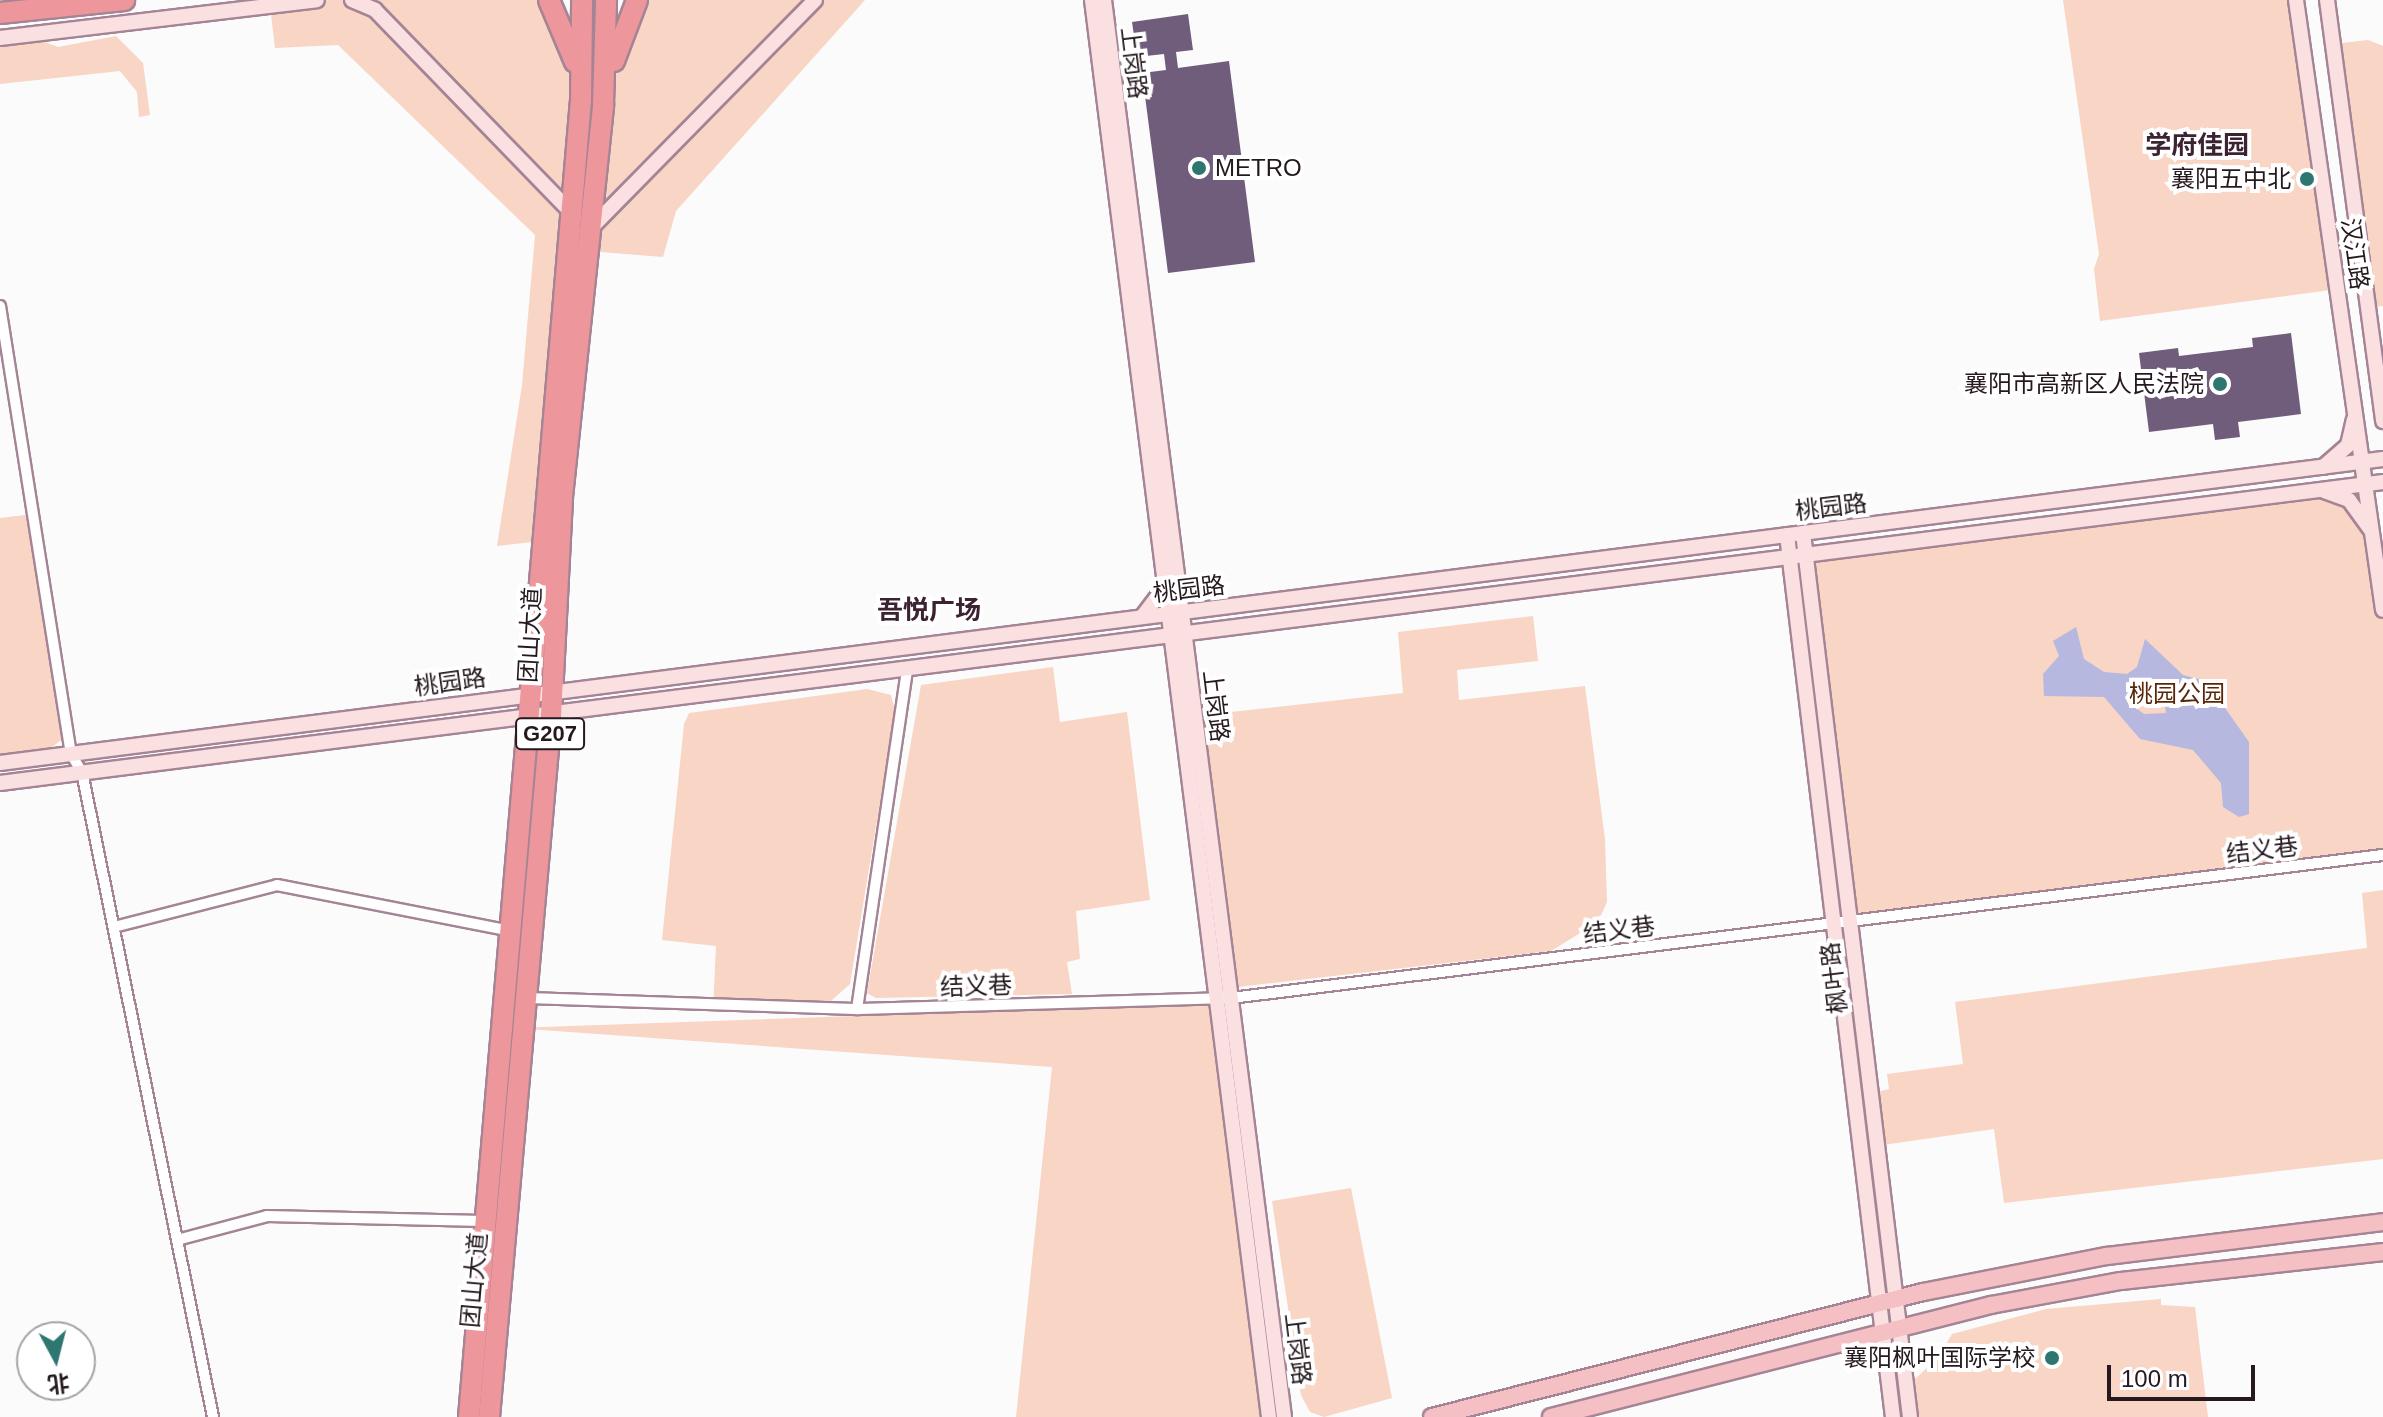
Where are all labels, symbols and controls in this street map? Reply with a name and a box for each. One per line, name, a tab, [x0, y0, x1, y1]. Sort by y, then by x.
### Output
street label: 上岗路	[1115, 26, 1153, 100]
district label: 学府佳园	[2145, 130, 2249, 162]
place label: METRO	[1215, 154, 1302, 182]
marker: METRO	[1190, 159, 1208, 177]
place label: 襄阳五中北	[2171, 165, 2291, 193]
marker: 襄阳五中北	[2298, 170, 2316, 188]
street label: 汉江路	[2336, 216, 2374, 292]
place label: 襄阳市高新区人民法院	[1964, 370, 2204, 398]
marker: 襄阳市高新区人民法院	[2211, 375, 2229, 393]
street label: 桃园路	[1794, 488, 1868, 526]
street label: 桃园路	[1152, 570, 1226, 608]
street label: 团山大道	[513, 586, 547, 684]
district label: 吾悦广场	[877, 595, 981, 627]
street label: 桃园路	[412, 663, 488, 701]
street label: 上岗路	[1197, 669, 1235, 743]
park label: 桃园公园	[2129, 680, 2225, 708]
road number: G207	[514, 716, 586, 752]
street label: 结义巷	[2225, 831, 2299, 869]
street label: 结义巷	[1582, 911, 1656, 949]
street label: 枫叶路	[1815, 941, 1853, 1015]
street label: 结义巷	[940, 970, 1012, 1002]
street label: 团山大道	[455, 1231, 493, 1329]
street label: 上岗路	[1279, 1312, 1317, 1386]
north arrow	[16, 1321, 96, 1401]
place label: 襄阳枫叶国际学校	[1844, 1344, 2036, 1372]
marker: 襄阳枫叶国际学校	[2043, 1349, 2061, 1367]
scale bar	[2111, 1349, 2259, 1399]
text: 100 m	[2121, 1365, 2188, 1392]
text: 北	[46, 1370, 71, 1397]

